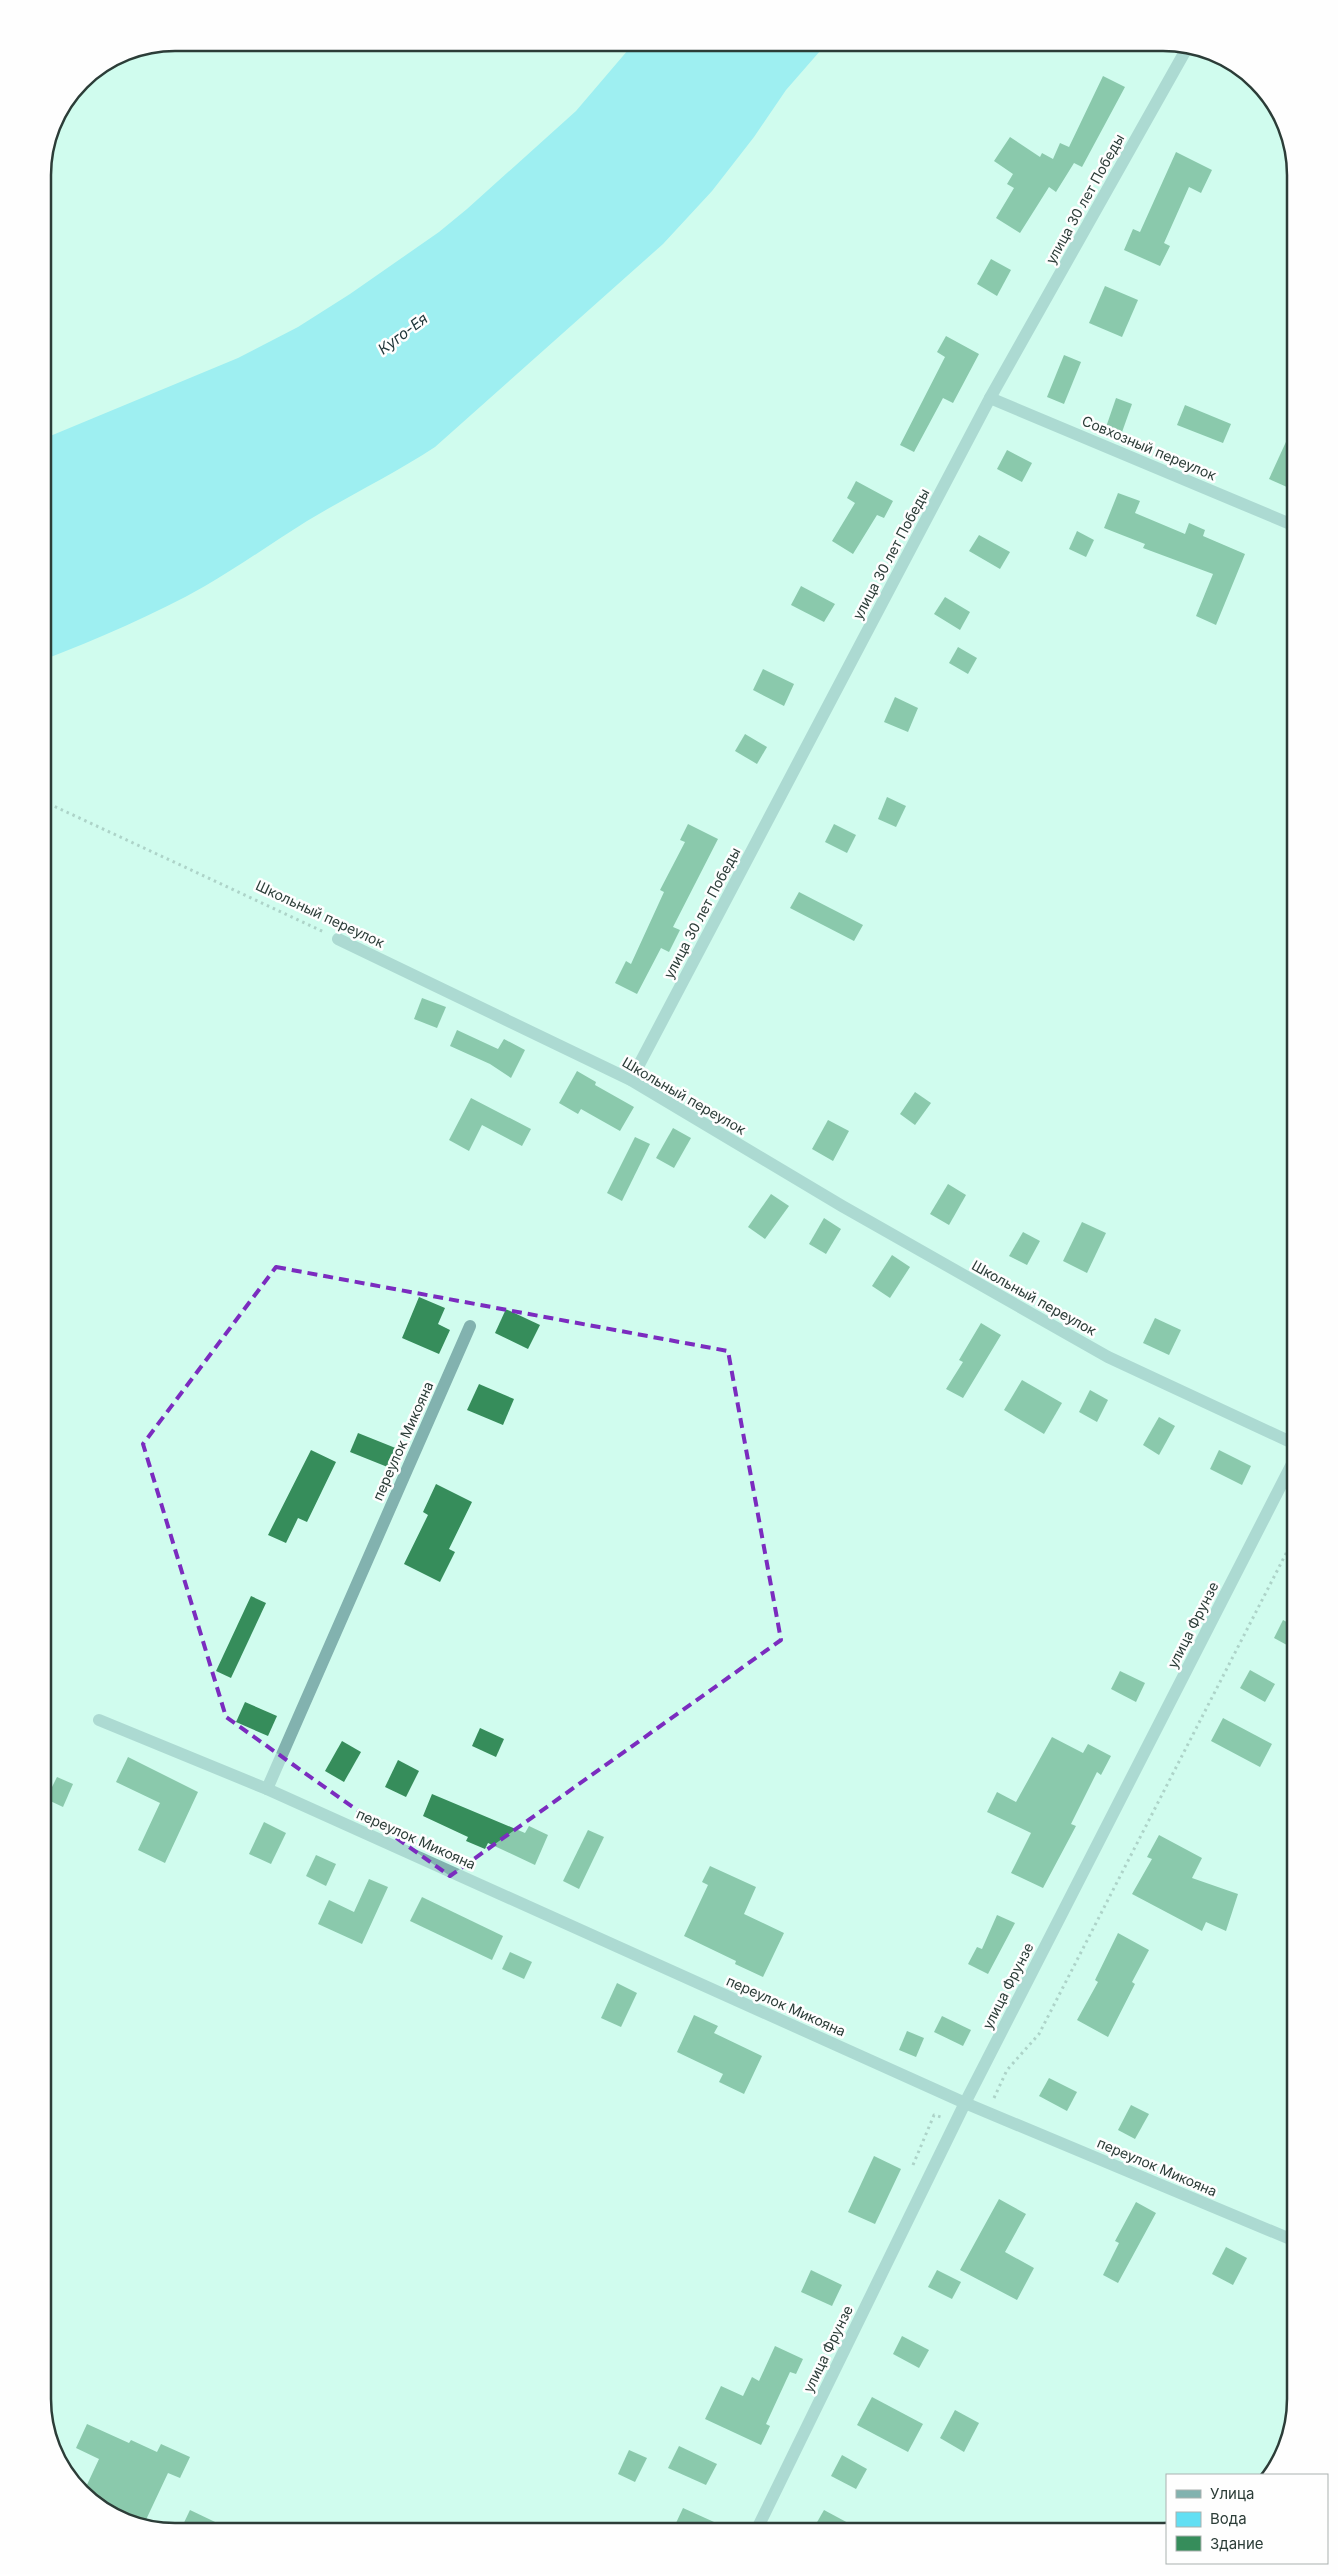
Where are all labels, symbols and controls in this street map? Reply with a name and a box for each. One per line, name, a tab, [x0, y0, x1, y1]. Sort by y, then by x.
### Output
street label: улица 30 лет Победы	[1042, 131, 1127, 267]
water label: Куго-Ея	[374, 309, 431, 358]
street label: Совхозный переулок	[1080, 412, 1219, 484]
street label: улица 30 лет Победы	[849, 485, 932, 622]
street label: улица 30 лет Победы	[660, 844, 743, 981]
street label: Школьный переулок	[253, 876, 388, 951]
street label: Школьный переулок	[619, 1053, 749, 1138]
street label: Школьный переулок	[969, 1256, 1100, 1339]
street label: переулок Микояна	[369, 1379, 436, 1503]
street label: улица Фрунзе	[1163, 1579, 1222, 1671]
street label: переулок Микояна	[354, 1805, 478, 1872]
street label: улица Фрунзе	[978, 1940, 1037, 2032]
street label: переулок Микояна	[724, 1972, 848, 2039]
street label: переулок Микояна	[1095, 2134, 1220, 2199]
street label: улица Фрунзе	[799, 2302, 856, 2395]
legend	[1166, 2474, 1328, 2564]
text: Улица	[1210, 2484, 1254, 2503]
text: Вода	[1210, 2509, 1247, 2528]
text: Здание	[1210, 2534, 1264, 2553]

